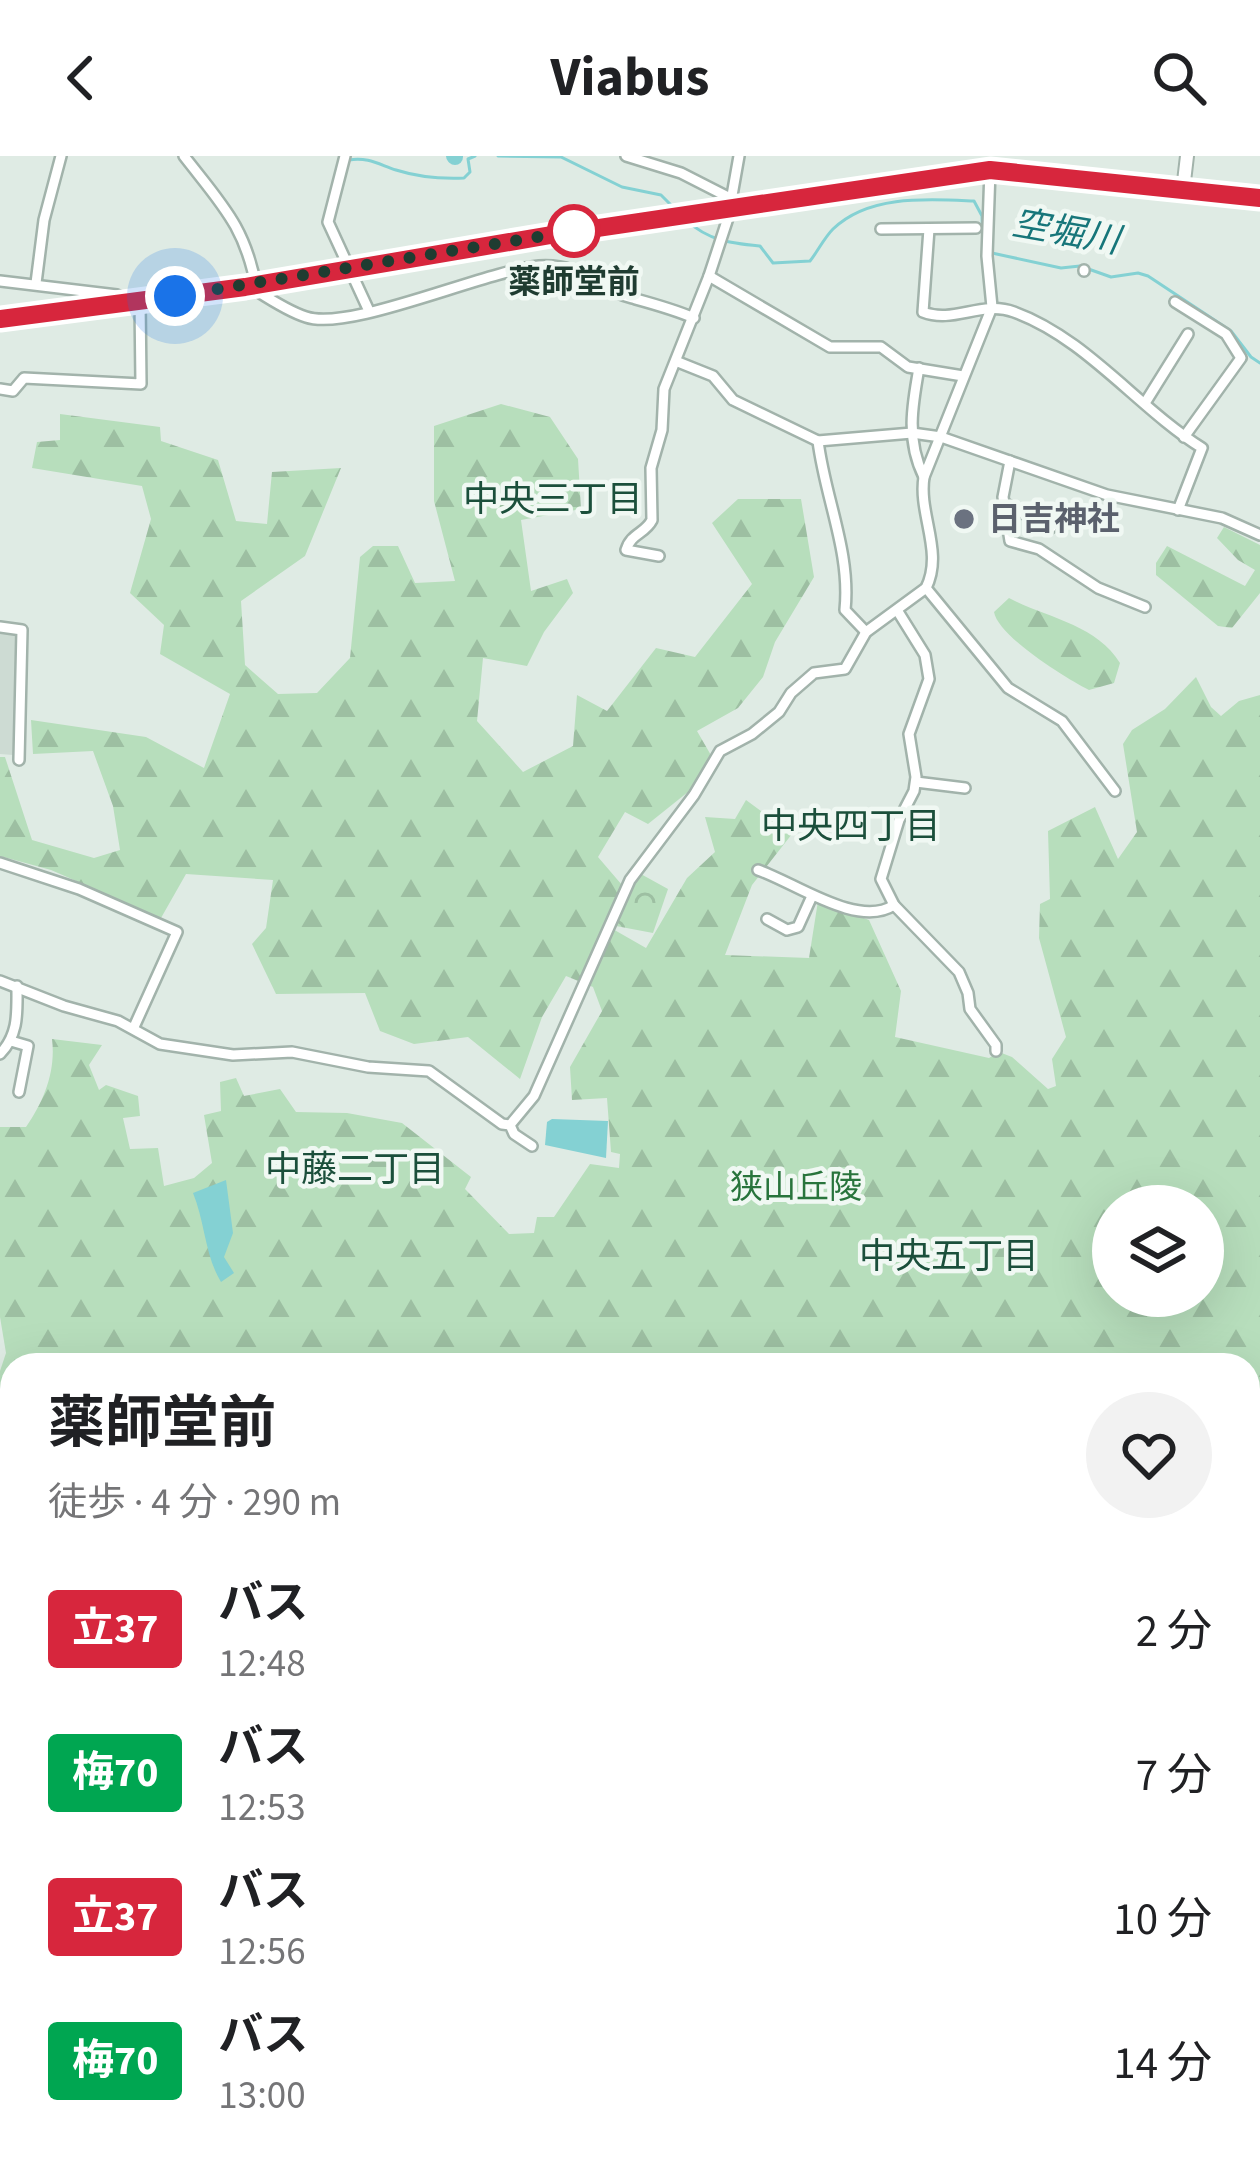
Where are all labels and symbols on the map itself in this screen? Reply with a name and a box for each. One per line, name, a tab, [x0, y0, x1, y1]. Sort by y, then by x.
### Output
water label: 空堀川	[1008, 198, 1128, 267]
marker: 薬師堂前	[549, 206, 599, 256]
place label: 薬師堂前	[508, 259, 640, 306]
your location	[145, 266, 205, 326]
district label: 中央三丁目	[463, 474, 643, 525]
place label: 日吉神社	[988, 496, 1120, 543]
marker: 日吉神社	[951, 506, 977, 532]
district label: 中央四丁目	[761, 801, 941, 852]
district label: 中藤二丁目	[265, 1144, 445, 1195]
park label: 狭山丘陵	[730, 1164, 862, 1211]
district label: 中央五丁目	[859, 1231, 1039, 1282]

